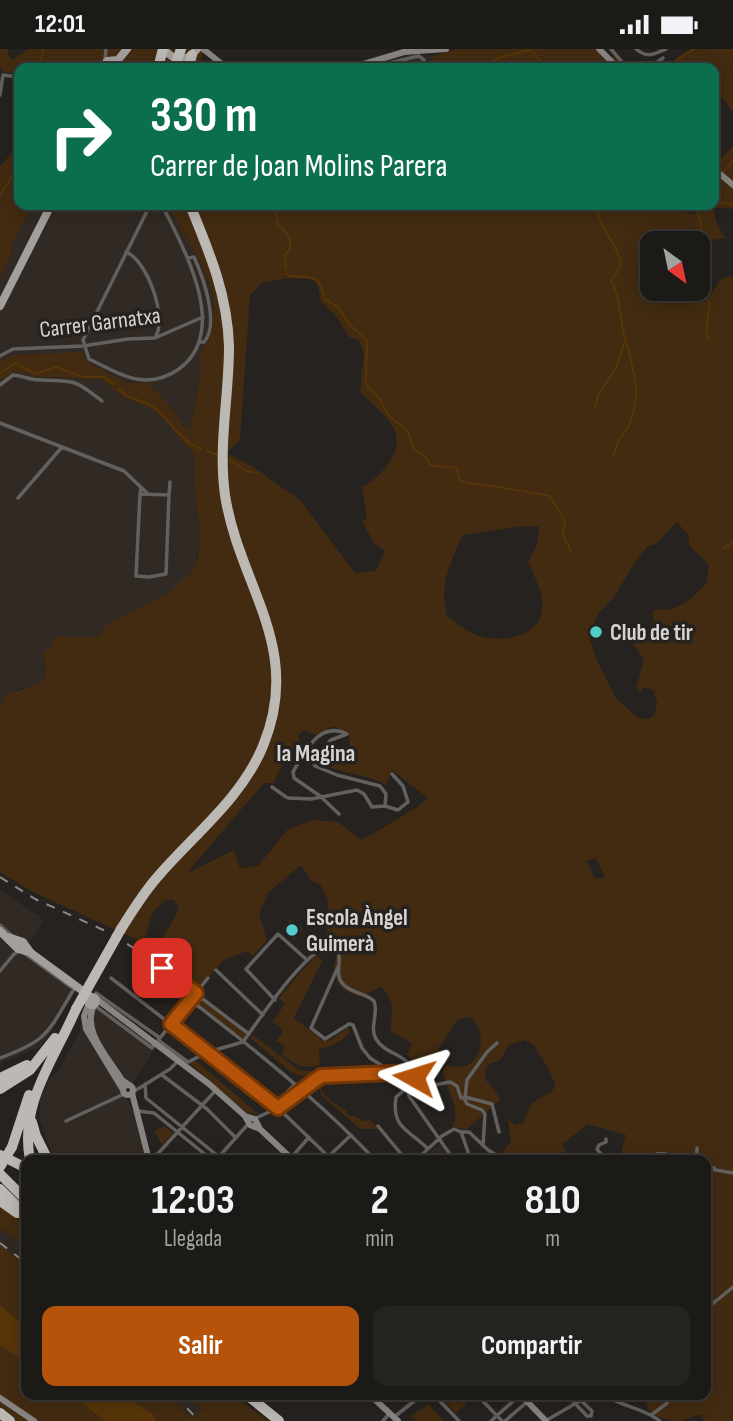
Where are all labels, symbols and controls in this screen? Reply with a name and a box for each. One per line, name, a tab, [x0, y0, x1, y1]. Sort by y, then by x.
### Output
text: 12:01	[35, 9, 85, 40]
text: 330 m	[150, 87, 257, 146]
icon: right	[35, 91, 126, 182]
text: Carrer de Joan Molins Parera	[150, 147, 448, 186]
north arrow	[640, 231, 710, 301]
map controls	[640, 231, 710, 301]
street label: Carrer Garnatxa	[38, 302, 162, 344]
place label: Club de tir	[610, 619, 693, 647]
marker: Club de tir	[588, 624, 604, 640]
district label: la Magina	[277, 739, 355, 768]
place label: Escola Àngel Guimerà	[306, 904, 408, 958]
marker: Escola Àngel Guimerà	[284, 922, 300, 938]
pin	[132, 938, 192, 998]
icon: arrive	[143, 949, 181, 987]
position arrow	[377, 1040, 451, 1114]
text: 12:03	[151, 1175, 235, 1226]
text: 2	[370, 1175, 389, 1226]
text: 810	[524, 1175, 581, 1226]
text: Llegada	[164, 1225, 222, 1253]
text: min	[365, 1225, 394, 1253]
text: m	[545, 1225, 560, 1253]
button: Salir	[42, 1306, 359, 1386]
button: Compartir	[373, 1306, 690, 1386]

